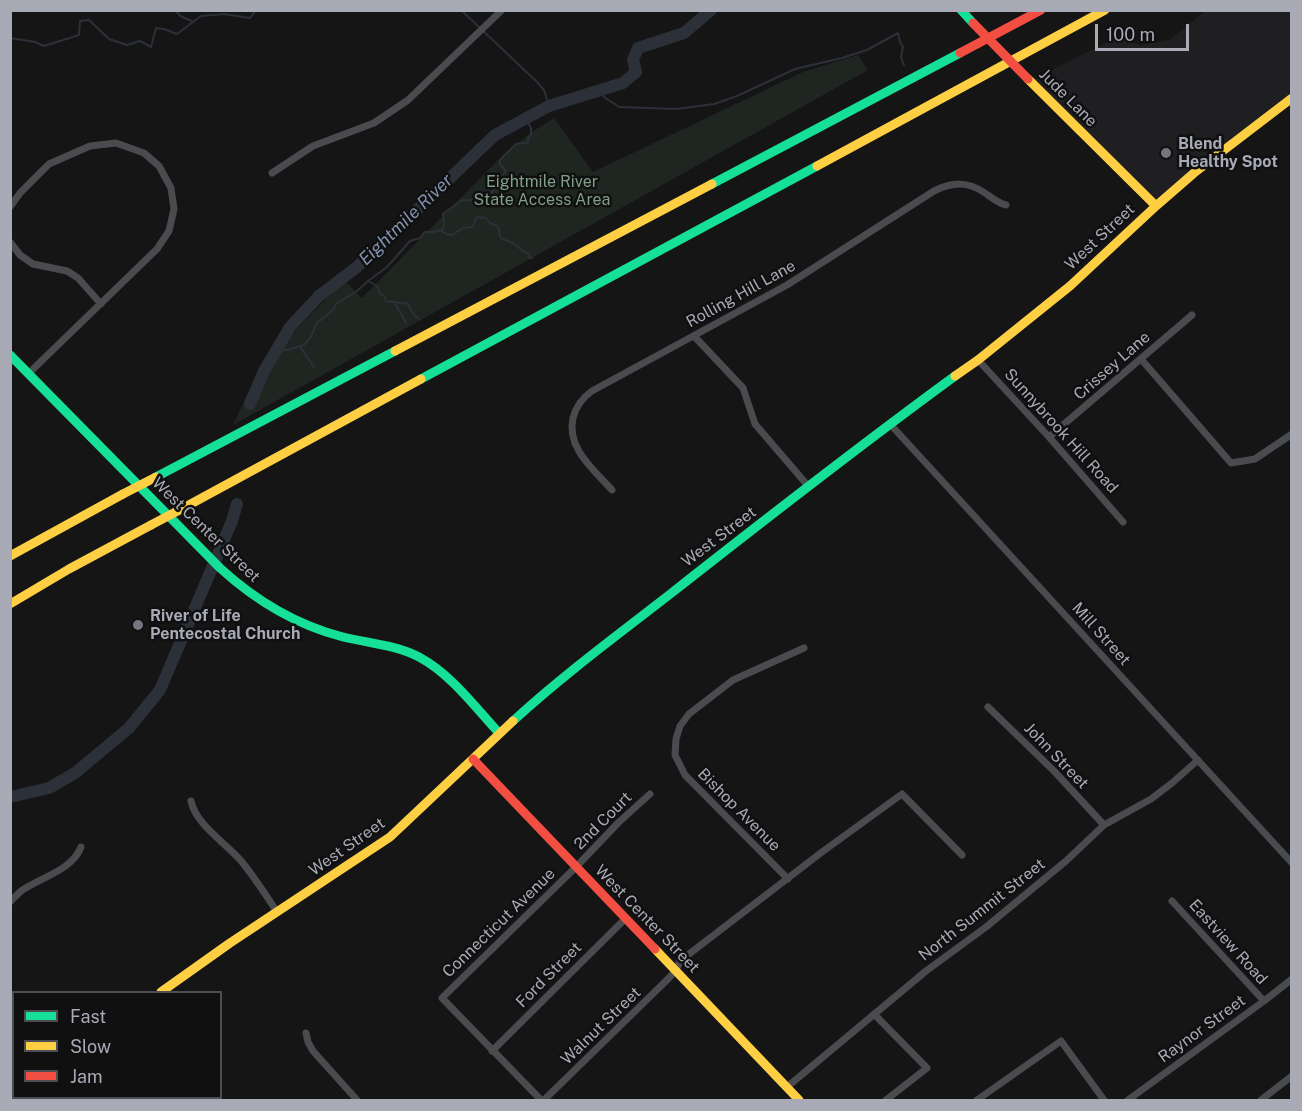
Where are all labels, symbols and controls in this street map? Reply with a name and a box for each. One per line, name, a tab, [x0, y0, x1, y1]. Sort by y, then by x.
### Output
scale bar	[1098, 12, 1192, 50]
text: 100 m	[1106, 24, 1155, 45]
street label: Jude Lane	[1035, 65, 1101, 131]
place label: Blend Healthy Spot	[1178, 134, 1278, 172]
marker: Blend Healthy Spot	[1159, 146, 1173, 160]
water label: Eightmile River	[355, 170, 457, 270]
park label: Eightmile River State Access Area	[474, 172, 610, 210]
street label: West Street	[1061, 200, 1139, 274]
street label: Rolling Hill Lane	[683, 256, 799, 332]
street label: Crissey Lane	[1070, 328, 1154, 404]
street label: Sunnybrook Hill Road	[1000, 365, 1122, 497]
street label: West Center Street	[148, 474, 264, 586]
street label: West Street	[678, 503, 760, 571]
street label: Mill Street	[1068, 598, 1134, 670]
place label: River of Life Pentecostal Church	[150, 606, 300, 644]
marker: River of Life Pentecostal Church	[131, 618, 145, 632]
street label: John Street	[1020, 719, 1092, 793]
street label: Bishop Avenue	[694, 765, 784, 855]
street label: 2nd Court	[570, 788, 636, 854]
street label: West Street	[305, 814, 389, 880]
street label: North Summit Street	[915, 855, 1049, 965]
street label: West Center Street	[591, 861, 703, 977]
street label: Connecticut Avenue	[439, 864, 559, 982]
street label: Eastview Road	[1185, 895, 1271, 989]
street label: Ford Street	[512, 938, 586, 1012]
street label: Walnut Street	[557, 983, 645, 1069]
legend	[12, 991, 222, 1099]
street label: Raynor Street	[1155, 991, 1249, 1067]
text: Fast	[70, 1006, 106, 1027]
text: Slow	[70, 1036, 111, 1057]
text: Jam	[70, 1066, 103, 1087]

